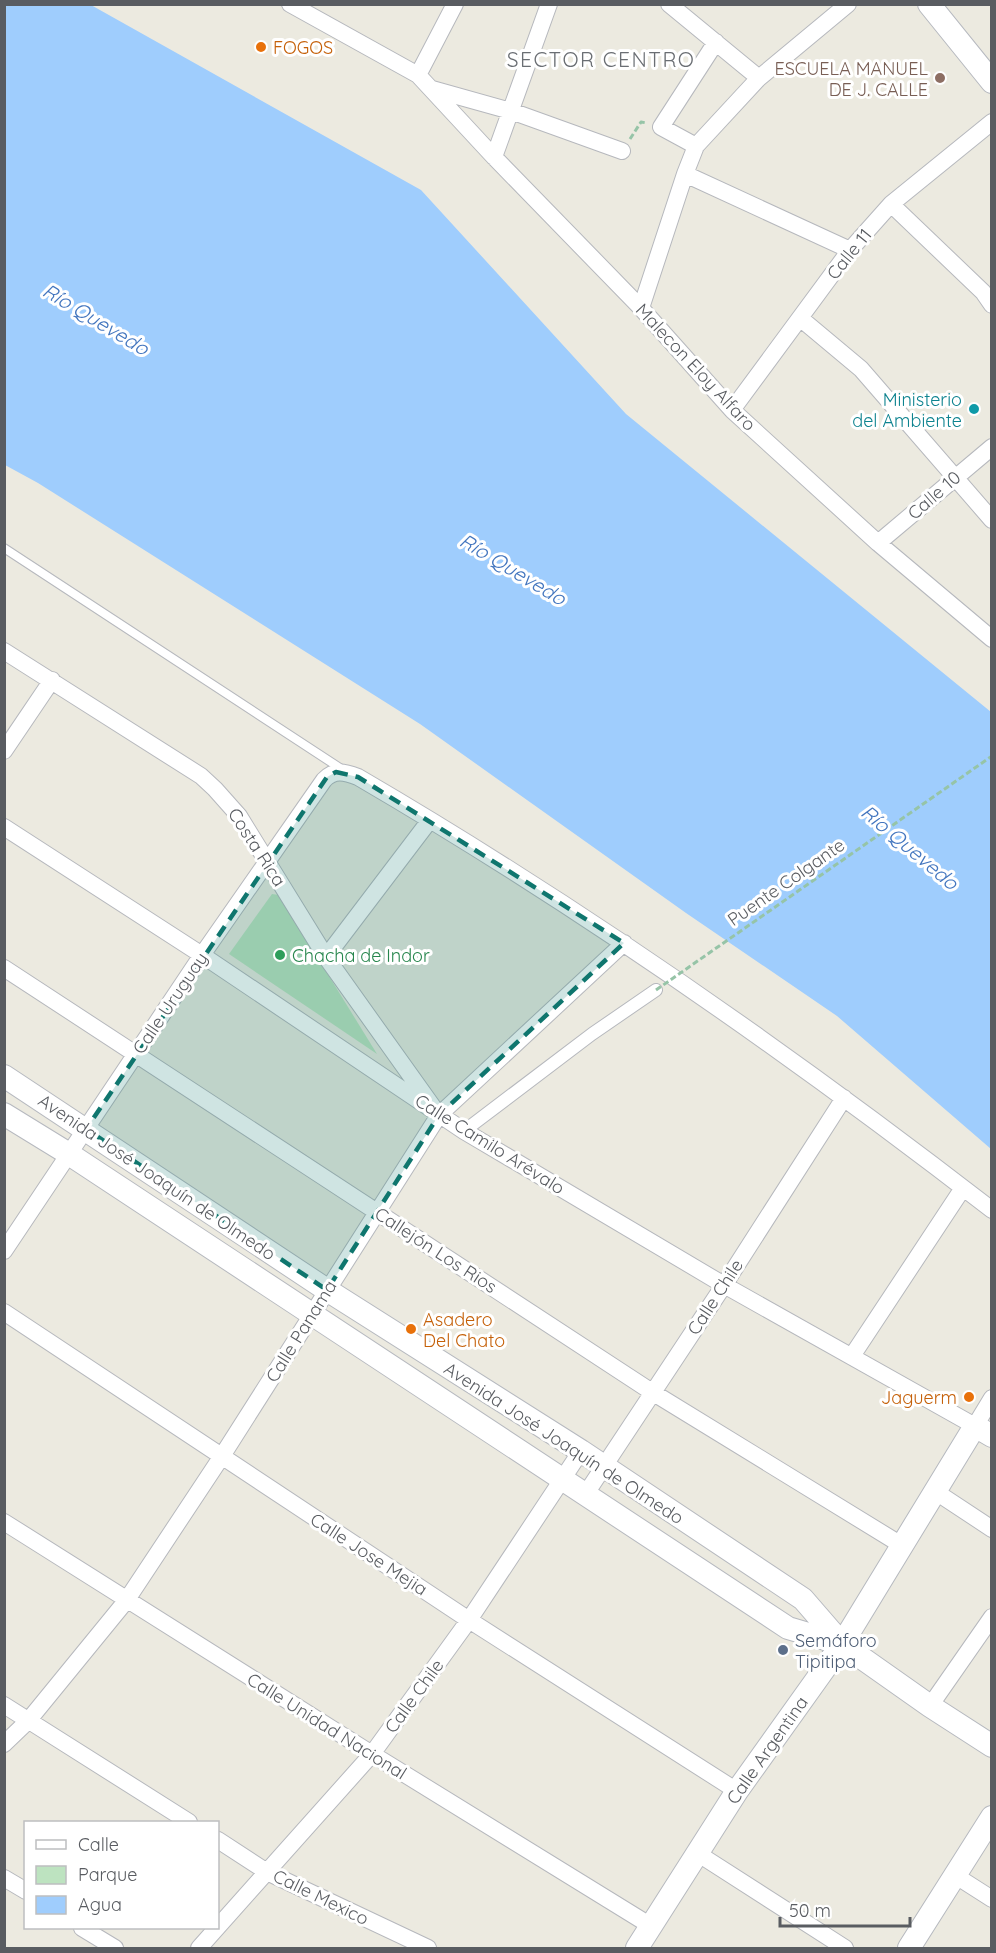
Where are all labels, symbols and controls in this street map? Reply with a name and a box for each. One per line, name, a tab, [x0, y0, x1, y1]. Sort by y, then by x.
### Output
place label: FOGOS	[273, 36, 333, 59]
marker: FOGOS	[254, 40, 268, 54]
district label: SECTOR CENTRO	[507, 46, 695, 72]
place label: ESCUELA MANUEL DE J. CALLE	[774, 57, 928, 101]
marker: ESCUELA MANUEL DE J. CALLE	[933, 71, 947, 85]
street label: Calle 11	[821, 224, 877, 284]
water label: Río Quevedo	[38, 278, 154, 361]
street label: Malecon Eloy Alfaro	[631, 298, 761, 436]
place label: Ministerio del Ambiente	[852, 388, 962, 432]
marker: Ministerio del Ambiente	[967, 402, 981, 416]
street label: Calle 10	[903, 466, 965, 524]
water label: Río Quevedo	[455, 528, 571, 611]
water label: Río Quevedo	[856, 799, 964, 896]
street label: Costa Rica	[223, 803, 291, 891]
street label: Puente Colgante	[723, 833, 849, 931]
place label: Chacha de Indor	[292, 944, 430, 967]
street label: Calle Uruguay	[127, 948, 213, 1058]
marker: Chacha de Indor	[273, 948, 287, 962]
street label: Avenida José Joaquín de Olmedo	[34, 1089, 280, 1265]
street label: Calle Camilo Arévalo	[411, 1089, 569, 1199]
street label: Callejón Los Rios	[371, 1202, 501, 1298]
street label: Calle Chile	[682, 1255, 748, 1339]
street label: Calle Panama	[261, 1276, 341, 1386]
place label: Asadero Del Chato	[423, 1308, 505, 1352]
marker: Asadero Del Chato	[404, 1322, 418, 1336]
street label: Avenida José Joaquín de Olmedo	[440, 1357, 688, 1529]
place label: Jaguerm	[881, 1386, 957, 1409]
marker: Jaguerm	[962, 1390, 976, 1404]
street label: Calle Jose Mejia	[306, 1508, 432, 1600]
place label: Semáforo Tipitipa	[795, 1629, 877, 1673]
marker: Semáforo Tipitipa	[776, 1643, 790, 1657]
street label: Calle Chile	[379, 1655, 449, 1737]
street label: Calle Unidad Nacional	[243, 1667, 411, 1785]
street label: Calle Argentina	[721, 1691, 813, 1809]
legend	[24, 1821, 219, 1929]
text: Calle	[78, 1833, 119, 1856]
text: Parque	[78, 1863, 137, 1886]
street label: Calle Mexico	[269, 1864, 373, 1930]
scale bar	[780, 1890, 910, 1928]
text: Agua	[78, 1893, 122, 1916]
text: 50 m	[789, 1899, 831, 1922]

